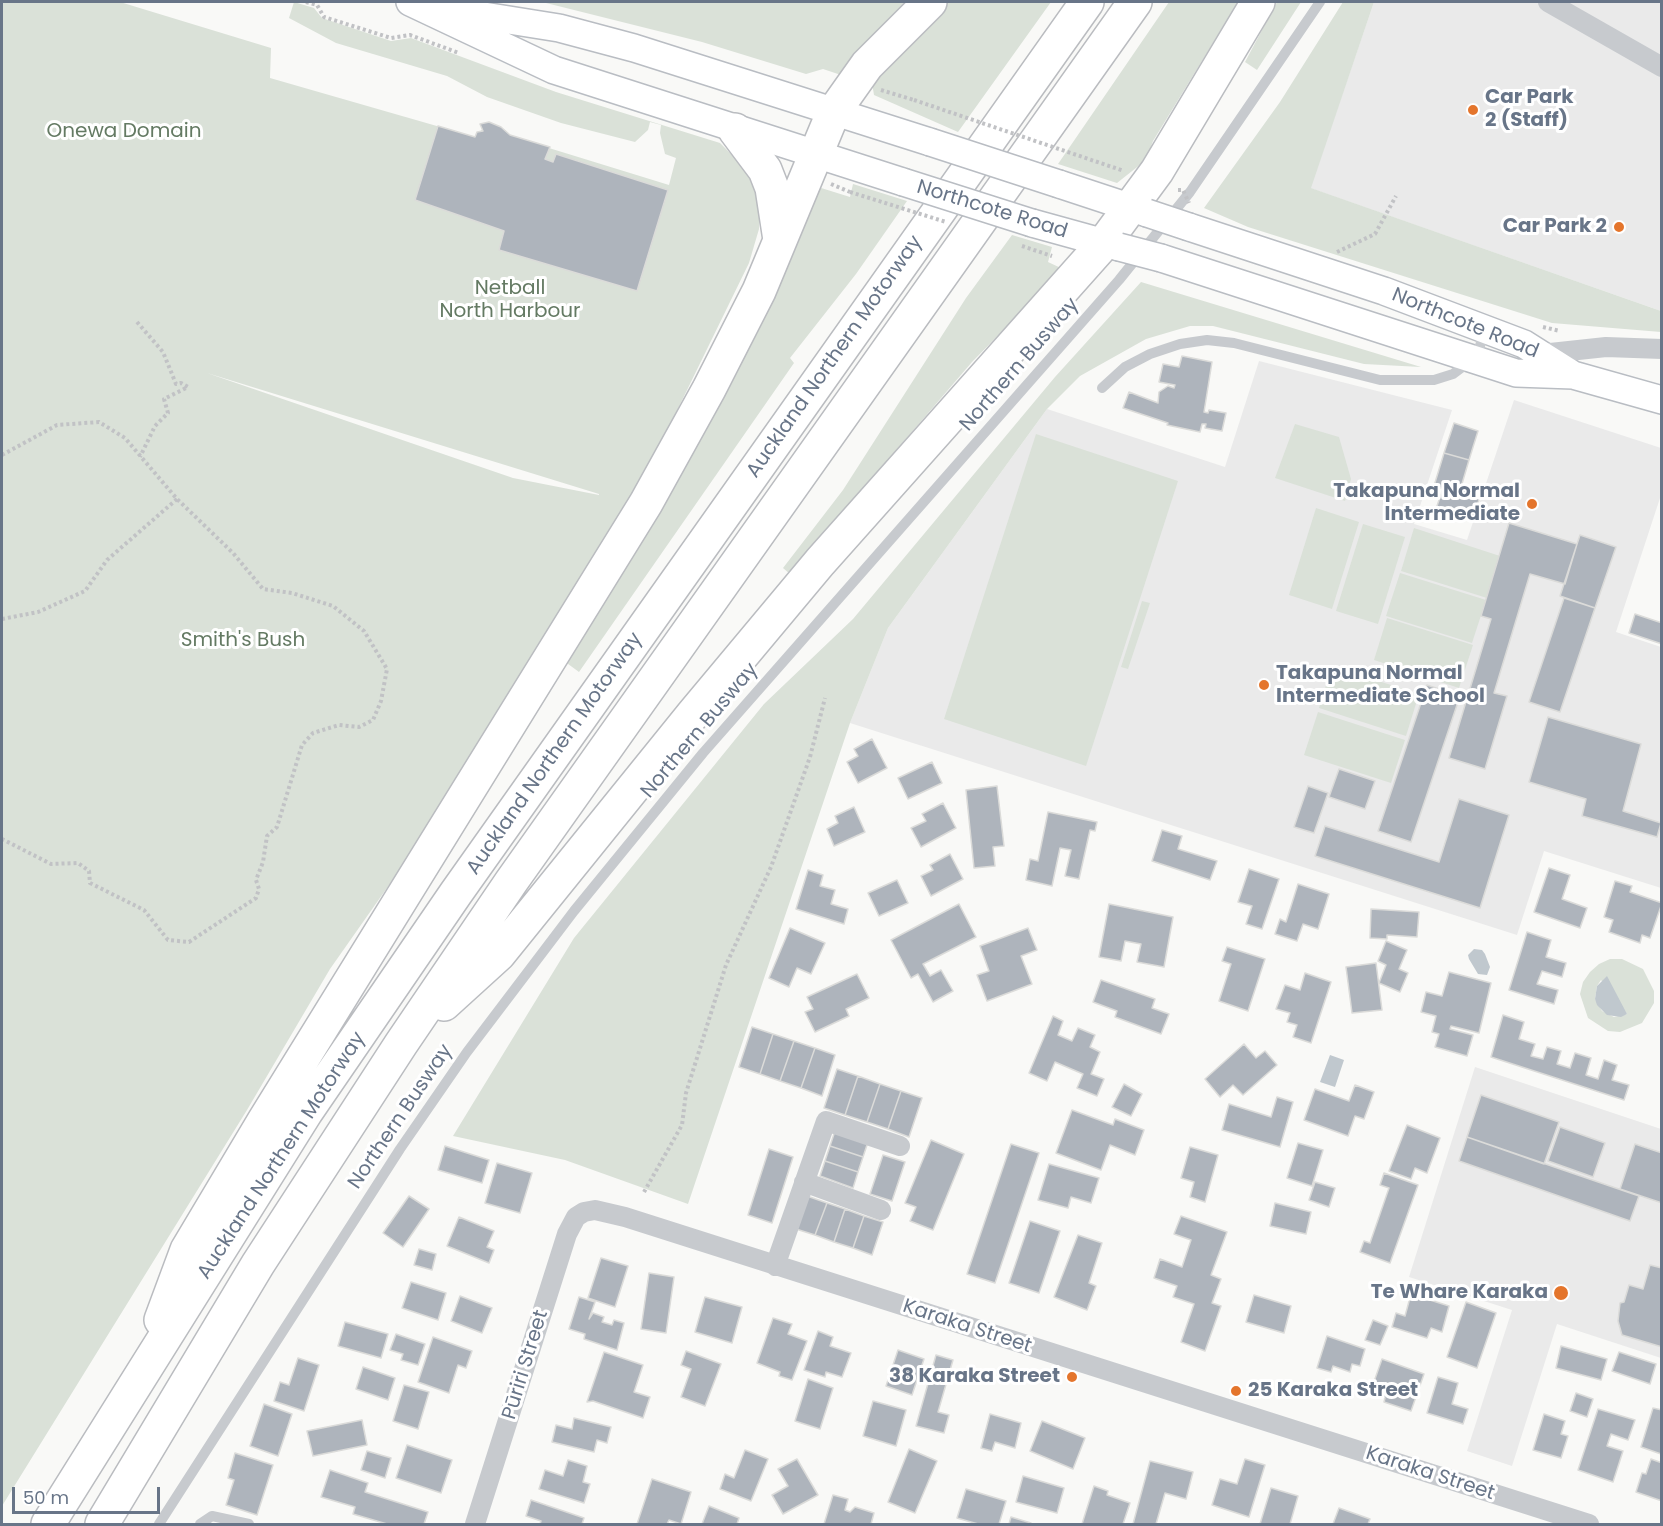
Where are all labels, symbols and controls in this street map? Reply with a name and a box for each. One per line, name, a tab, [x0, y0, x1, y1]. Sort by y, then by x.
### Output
place label: Car Park 2 (Staff)	[1485, 86, 1574, 133]
marker: Car Park 2 (Staff)	[1466, 103, 1480, 117]
park label: Onewa Domain	[47, 120, 201, 144]
street label: Northcote Road	[914, 176, 1070, 244]
place label: Car Park 2	[1503, 215, 1607, 239]
marker: Car Park 2	[1612, 220, 1626, 234]
street label: Auckland Northern Motorway	[742, 231, 928, 483]
park label: Netball North Harbour	[439, 277, 581, 324]
street label: Northcote Road	[1388, 284, 1542, 364]
street label: Northern Busway	[955, 293, 1085, 437]
place label: Takapuna Normal Intermediate	[1333, 480, 1520, 527]
marker: Takapuna Normal Intermediate	[1525, 497, 1539, 511]
street label: Auckland Northern Motorway	[462, 628, 648, 880]
park label: Smith's Bush	[181, 629, 305, 653]
street label: Northern Busway	[636, 659, 764, 803]
place label: Takapuna Normal Intermediate School	[1276, 662, 1485, 709]
marker: Takapuna Normal Intermediate School	[1257, 678, 1271, 692]
street label: Auckland Northern Motorway	[193, 1028, 371, 1284]
street label: Northern Busway	[344, 1040, 458, 1194]
place label: Te Whare Karaka	[1371, 1281, 1548, 1305]
marker: Te Whare Karaka	[1552, 1284, 1570, 1302]
street label: Karaka Street	[899, 1295, 1035, 1359]
street label: Pūriri Street	[498, 1307, 554, 1423]
place label: 38 Karaka Street	[889, 1365, 1060, 1389]
marker: 38 Karaka Street	[1065, 1370, 1079, 1384]
place label: 25 Karaka Street	[1248, 1379, 1418, 1403]
marker: 25 Karaka Street	[1229, 1384, 1243, 1398]
street label: Karaka Street	[1362, 1442, 1498, 1506]
scale bar	[15, 1475, 164, 1513]
text: 50 m	[23, 1485, 69, 1510]

